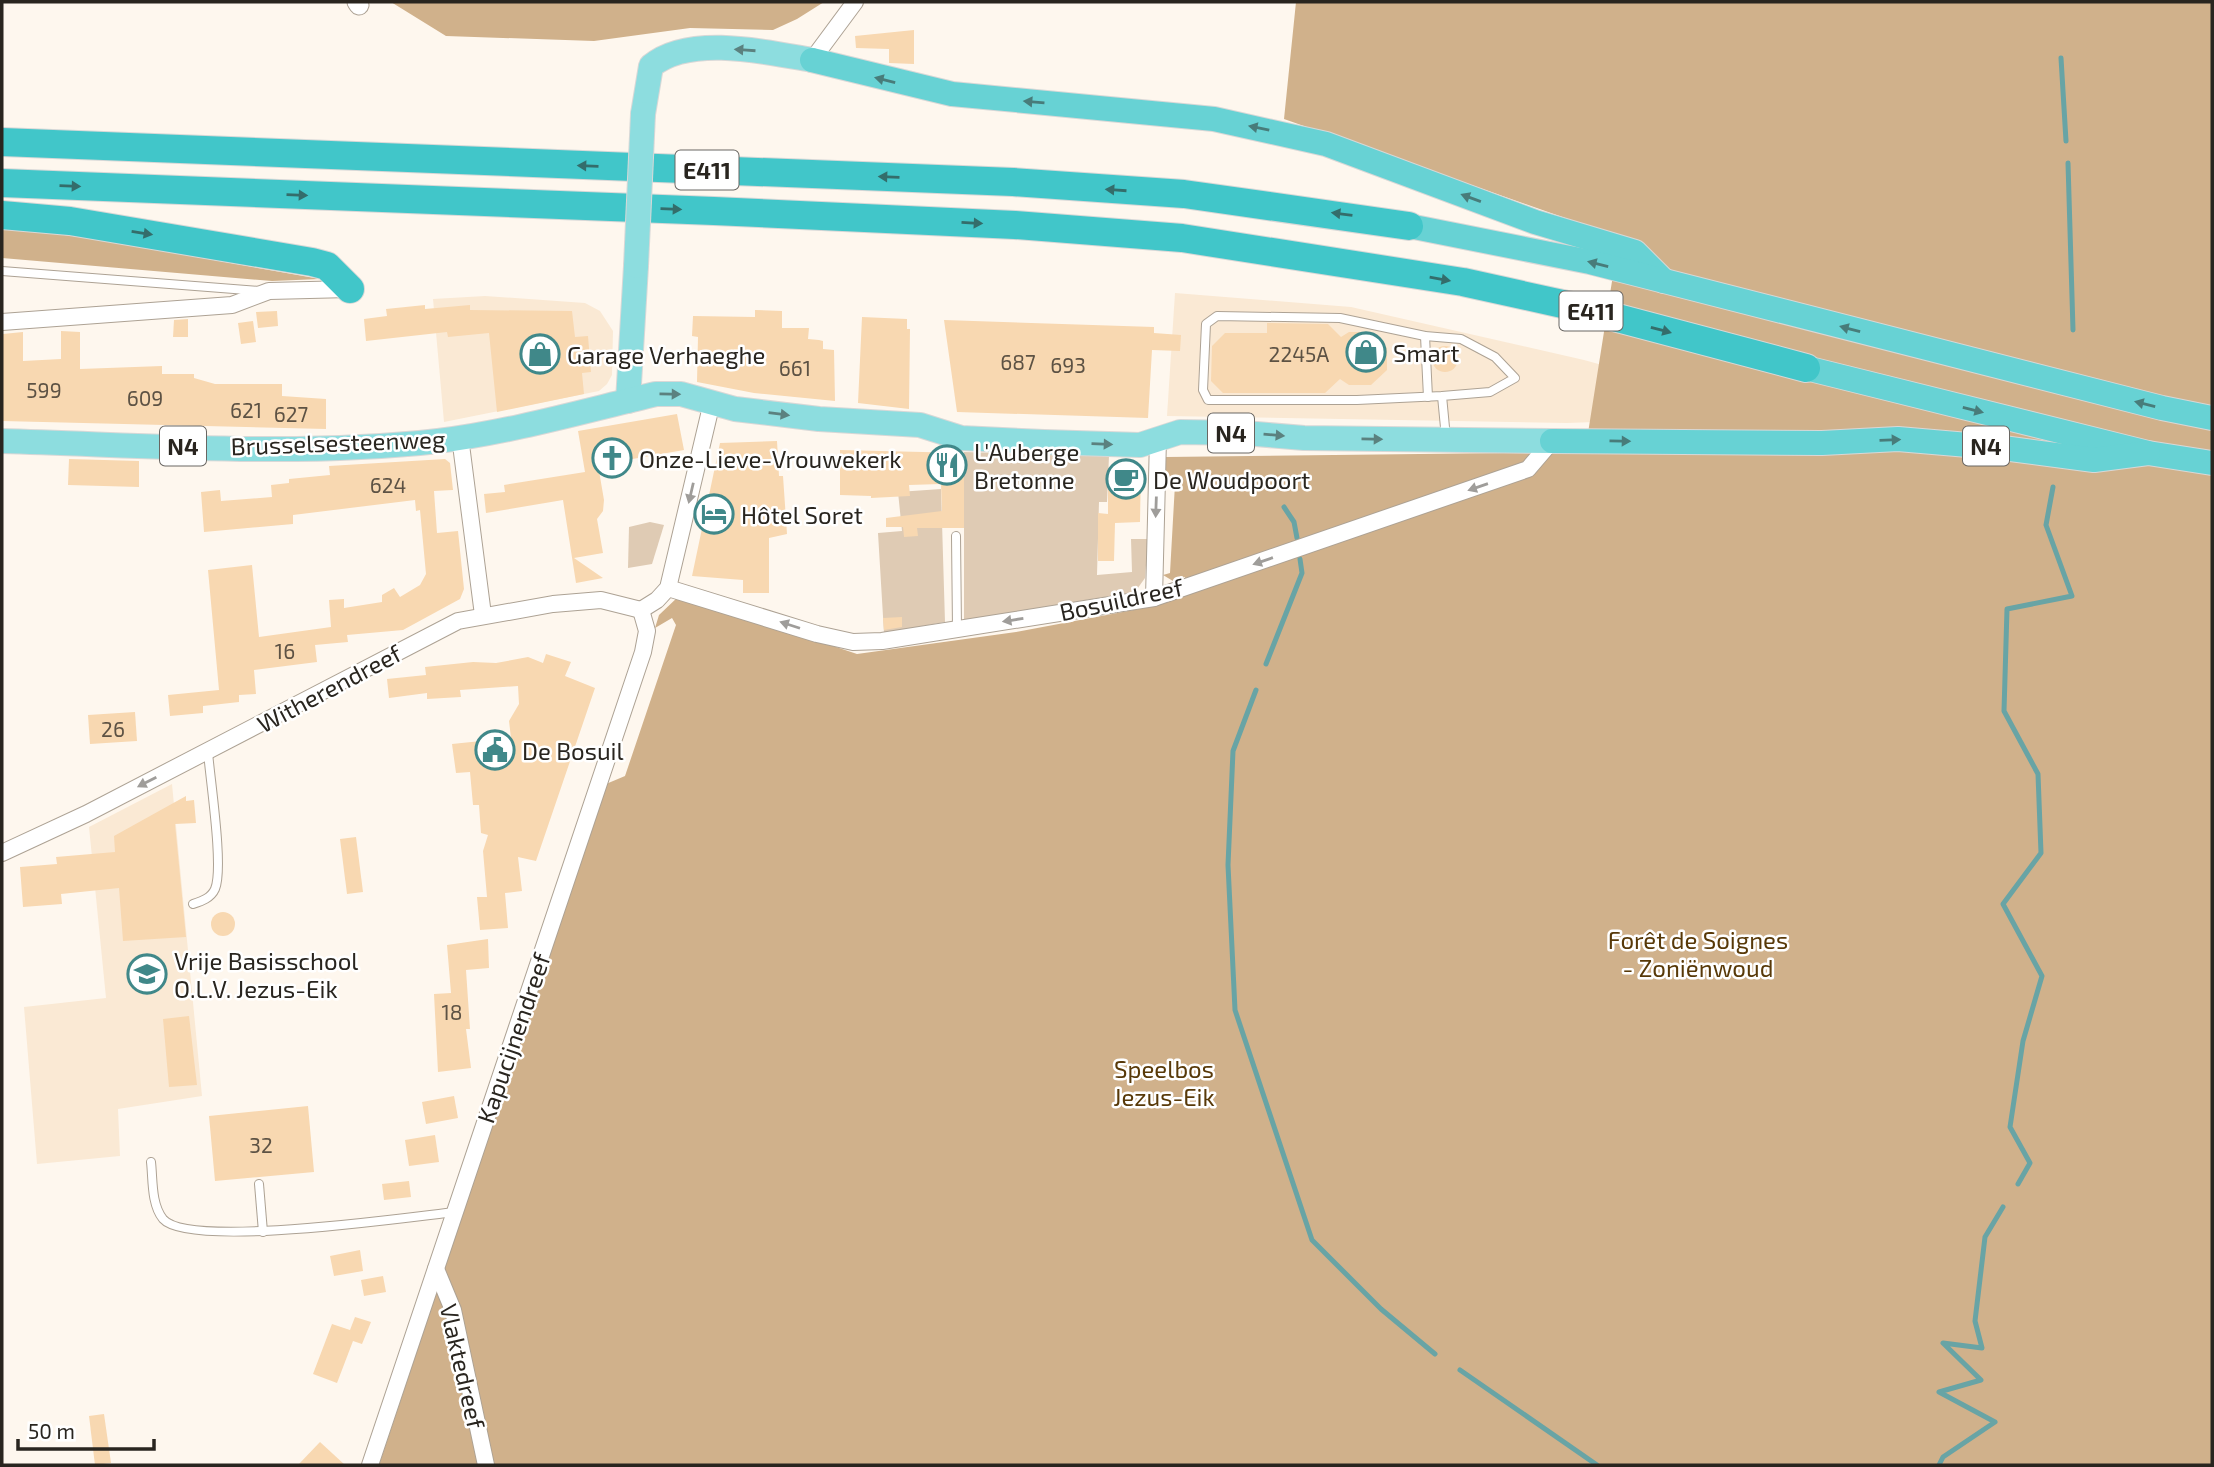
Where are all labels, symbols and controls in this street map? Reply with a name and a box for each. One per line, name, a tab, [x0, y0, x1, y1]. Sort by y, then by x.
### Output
one-way arrow	[734, 44, 756, 55]
one-way arrow	[874, 74, 896, 85]
one-way arrow	[1022, 96, 1044, 107]
one-way arrow	[1248, 123, 1270, 134]
road number: E411	[676, 150, 738, 190]
one-way arrow	[577, 160, 599, 171]
one-way arrow	[877, 172, 899, 183]
one-way arrow	[59, 180, 81, 191]
one-way arrow	[1105, 184, 1127, 195]
one-way arrow	[287, 189, 309, 200]
one-way arrow	[1461, 192, 1482, 203]
one-way arrow	[661, 204, 683, 215]
one-way arrow	[1331, 209, 1353, 220]
one-way arrow	[961, 218, 983, 229]
one-way arrow	[131, 228, 153, 239]
one-way arrow	[1587, 258, 1609, 269]
one-way arrow	[1429, 273, 1451, 284]
road number: E411	[1560, 292, 1622, 330]
one-way arrow	[1838, 323, 1860, 334]
one-way arrow	[1651, 325, 1672, 335]
shop icon: Smart	[1345, 331, 1387, 373]
shop icon: Garage Verhaeghe	[519, 333, 561, 375]
place label: Smart	[1393, 338, 1459, 367]
place label: Garage Verhaeghe	[567, 340, 765, 369]
house number: 2245A	[1269, 341, 1329, 366]
house number: 687	[1000, 349, 1036, 374]
house number: 693	[1050, 352, 1086, 377]
house number: 661	[779, 355, 811, 380]
house number: 599	[26, 377, 62, 402]
house number: 609	[127, 385, 163, 410]
one-way arrow	[659, 388, 681, 400]
house number: 621	[230, 397, 262, 422]
one-way arrow	[2134, 398, 2156, 409]
house number: 627	[274, 401, 309, 426]
one-way arrow	[1962, 405, 1984, 416]
one-way arrow	[768, 409, 790, 420]
road number: N4	[1208, 414, 1254, 452]
street label: Brusselsesteenweg	[230, 424, 446, 460]
road number: N4	[160, 426, 206, 466]
road number: N4	[1963, 426, 2009, 466]
one-way arrow	[1264, 430, 1286, 441]
one-way arrow	[1362, 433, 1384, 445]
one-way arrow	[1879, 434, 1901, 446]
one-way arrow	[1609, 435, 1631, 447]
church icon: Onze-Lieve-Vrouwekerk	[591, 437, 633, 479]
place label: L'Auberge Bretonne	[974, 437, 1079, 494]
one-way arrow	[1091, 438, 1113, 450]
place label: Onze-Lieve-Vrouwekerk	[639, 444, 901, 473]
restaurant icon: L'Auberge Bretonne	[926, 444, 968, 486]
cafe icon: De Woudpoort	[1105, 458, 1147, 500]
place label: De Woudpoort	[1153, 465, 1310, 494]
house number: 624	[370, 472, 406, 497]
one-way arrow	[1468, 481, 1489, 492]
one-way arrow	[685, 482, 696, 504]
hotel icon: Hôtel Soret	[693, 493, 735, 535]
one-way arrow	[1151, 497, 1162, 519]
place label: Hôtel Soret	[741, 500, 863, 529]
one-way arrow	[1253, 556, 1274, 566]
street label: Bosuildreef	[1057, 572, 1186, 626]
one-way arrow	[1002, 615, 1024, 626]
one-way arrow	[779, 620, 800, 630]
street label: Witherendreef	[252, 638, 407, 738]
house number: 16	[275, 638, 295, 663]
house number: 26	[101, 716, 125, 741]
public building icon: De Bosuil	[474, 729, 516, 771]
place label: De Bosuil	[522, 736, 624, 765]
one-way arrow	[137, 777, 157, 788]
park label: Forêt de Soignes - Zoniënwoud	[1608, 925, 1788, 982]
place label: Vrije Basisschool O.L.V. Jezus-Eik	[174, 946, 358, 1003]
street label: Kapucijnendreef	[470, 949, 556, 1127]
school or university icon: Vrije Basisschool O.L.V. Jezus-Eik	[126, 953, 168, 995]
house number: 18	[441, 999, 463, 1024]
park label: Speelbos Jezus-Eik	[1113, 1054, 1215, 1111]
house number: 32	[249, 1132, 273, 1157]
street label: Vlaktedreef	[435, 1301, 492, 1432]
scale bar	[18, 1408, 154, 1452]
text: 50 m	[28, 1418, 75, 1443]

